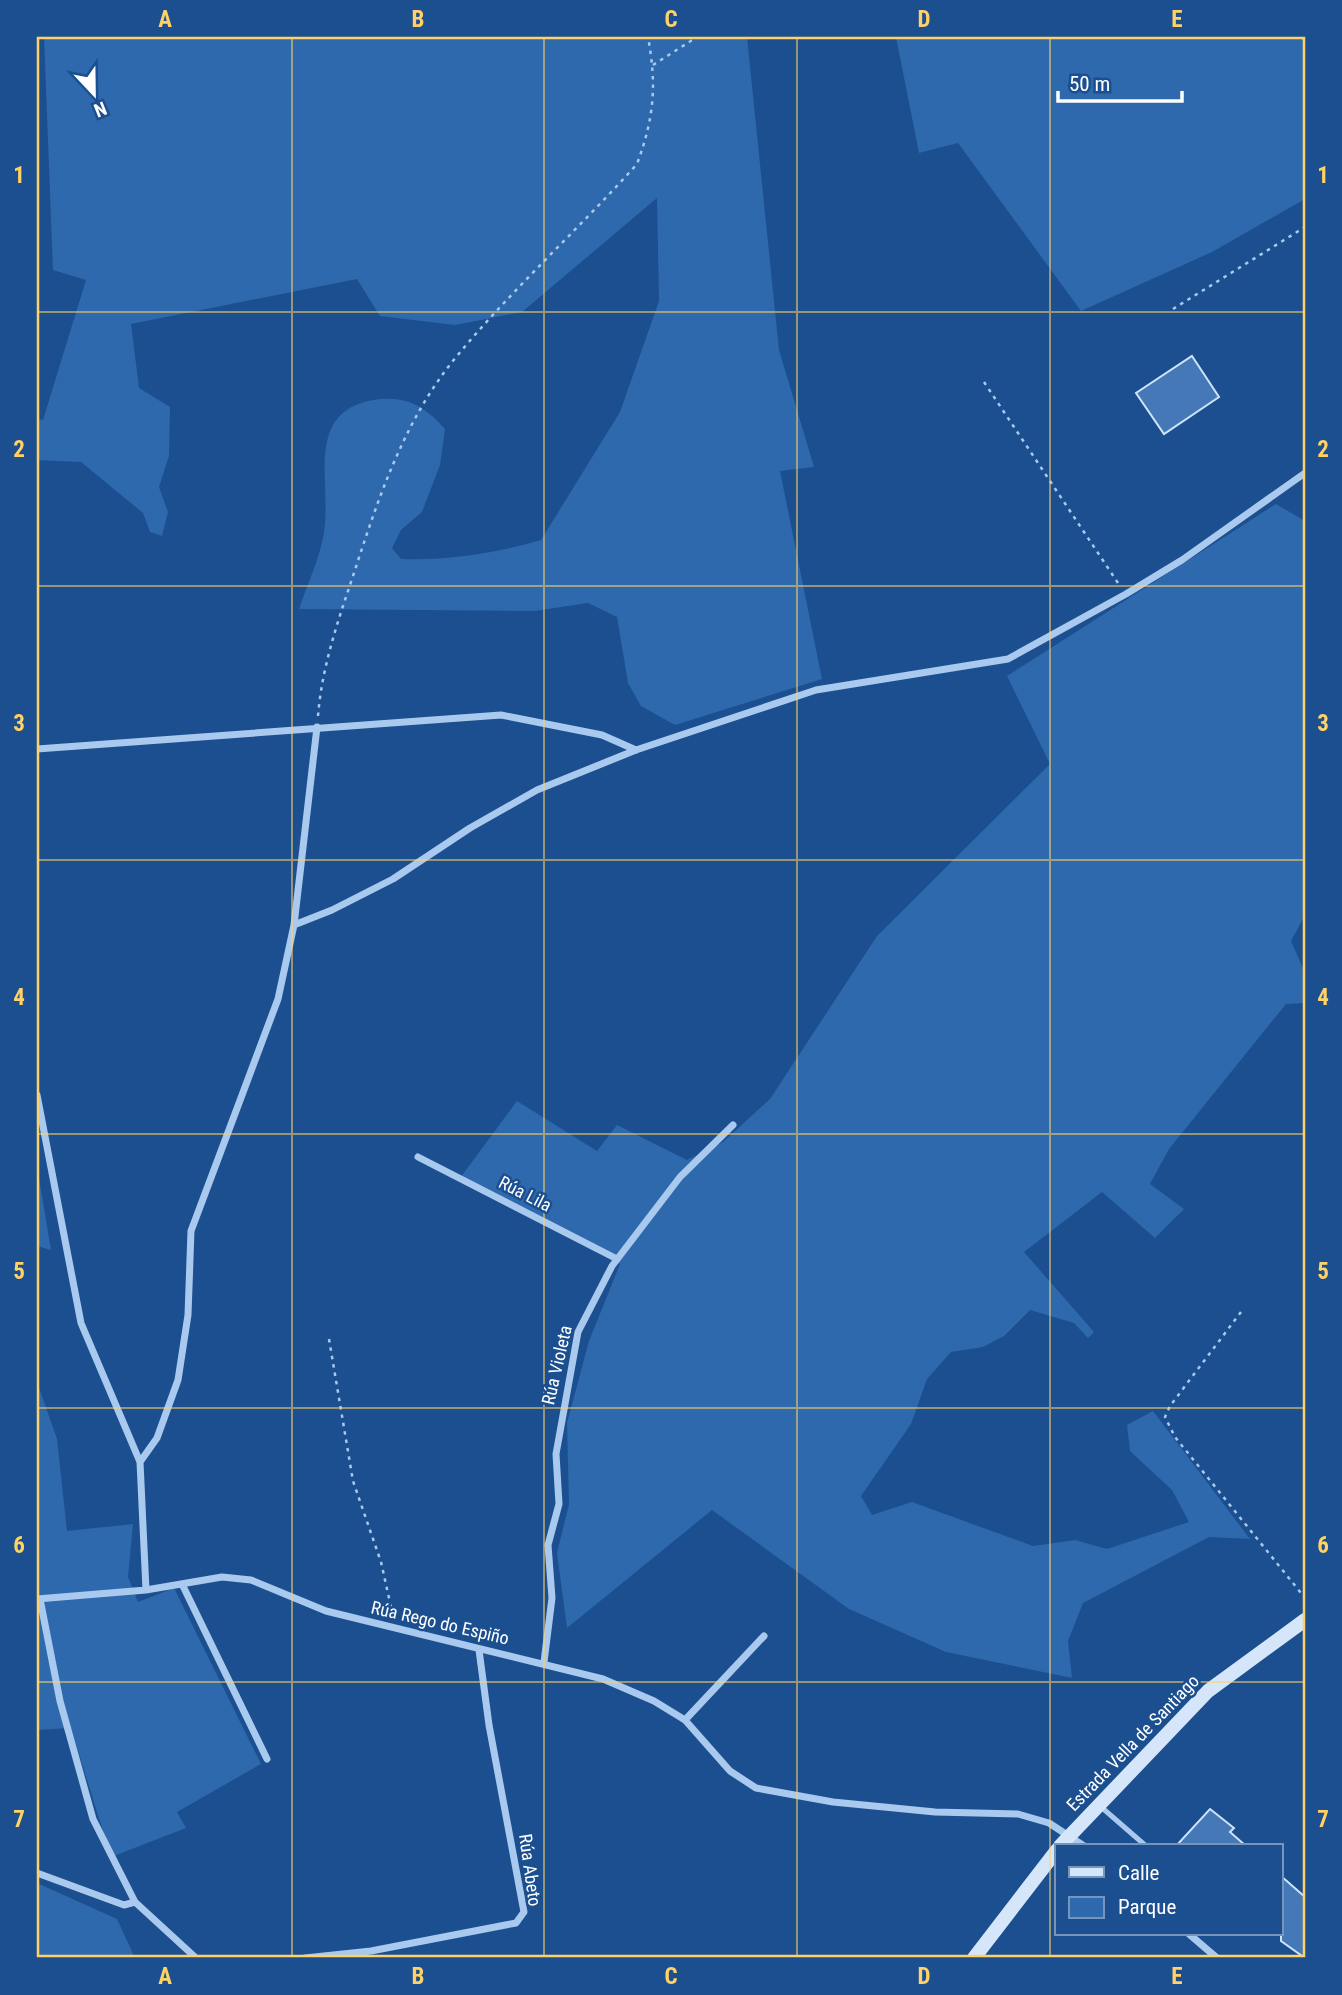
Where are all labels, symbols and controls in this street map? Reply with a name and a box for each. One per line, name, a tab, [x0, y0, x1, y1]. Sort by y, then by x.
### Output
text: A	[158, 6, 172, 33]
text: B	[412, 6, 424, 33]
text: C	[664, 6, 678, 33]
text: D	[918, 6, 931, 33]
text: E	[1171, 6, 1183, 33]
north arrow	[60, 60, 130, 130]
scale bar	[1058, 60, 1183, 104]
text: 50 m	[1069, 72, 1110, 96]
text: N	[90, 96, 110, 122]
text: 1	[13, 162, 25, 189]
text: 1	[1317, 162, 1329, 189]
text: 2	[13, 436, 25, 463]
text: 2	[1317, 436, 1329, 463]
text: 3	[13, 710, 25, 737]
text: 3	[1317, 710, 1329, 737]
text: 4	[13, 984, 25, 1011]
text: 4	[1317, 984, 1329, 1011]
street label: Rúa Lila	[495, 1171, 555, 1216]
text: 5	[13, 1258, 25, 1285]
text: 5	[1317, 1258, 1329, 1285]
street label: Rúa Violeta	[537, 1323, 576, 1407]
text: 6	[13, 1532, 25, 1559]
text: 6	[1317, 1532, 1329, 1559]
street label: Rúa Rego do Espiño	[369, 1596, 511, 1649]
street label: Estrada Vella de Santiago	[1062, 1670, 1203, 1815]
text: 7	[13, 1806, 25, 1833]
text: 7	[1317, 1806, 1329, 1833]
street label: Rúa Abeto	[515, 1832, 546, 1907]
legend	[1055, 1844, 1282, 1936]
text: Calle	[1118, 1861, 1160, 1885]
text: Parque	[1118, 1895, 1176, 1919]
text: A	[158, 1963, 172, 1990]
text: B	[412, 1963, 424, 1990]
text: C	[664, 1963, 678, 1990]
text: D	[918, 1963, 931, 1990]
text: E	[1171, 1963, 1183, 1990]

